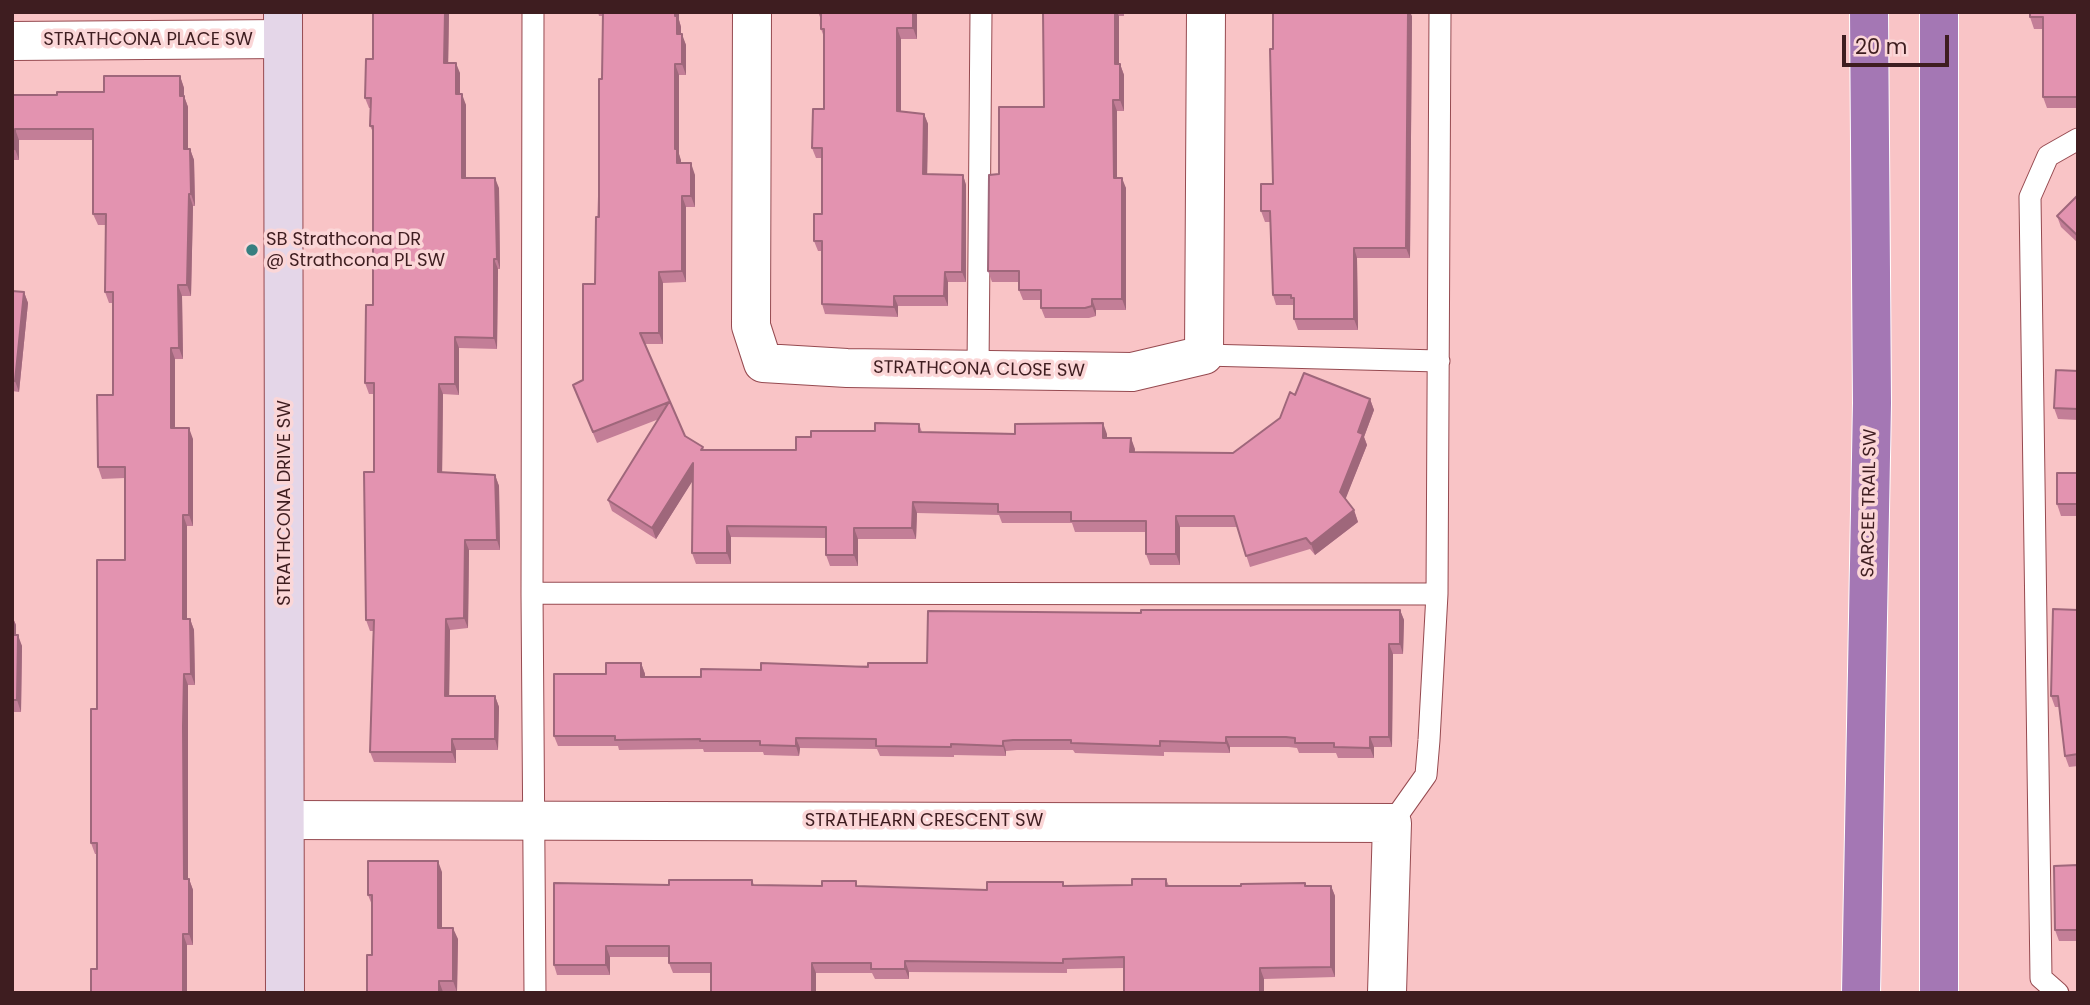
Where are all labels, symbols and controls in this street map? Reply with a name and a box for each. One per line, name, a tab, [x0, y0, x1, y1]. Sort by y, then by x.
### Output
scale bar	[1845, 21, 1952, 65]
street label: STRATHCONA PLACE SW	[43, 29, 253, 51]
text: 20 m	[1855, 32, 1908, 61]
place label: SB Strathcona DR @ Strathcona PL SW	[266, 229, 445, 272]
marker: SB Strathcona DR @ Strathcona PL SW	[244, 242, 260, 258]
street label: STRATHCONA CLOSE SW	[873, 357, 1085, 383]
street label: STRATHCONA DRIVE SW	[274, 400, 296, 606]
street label: SARCEE TRAIL SW	[1858, 428, 1882, 578]
street label: STRATHEARN CRESCENT SW	[805, 810, 1043, 832]

